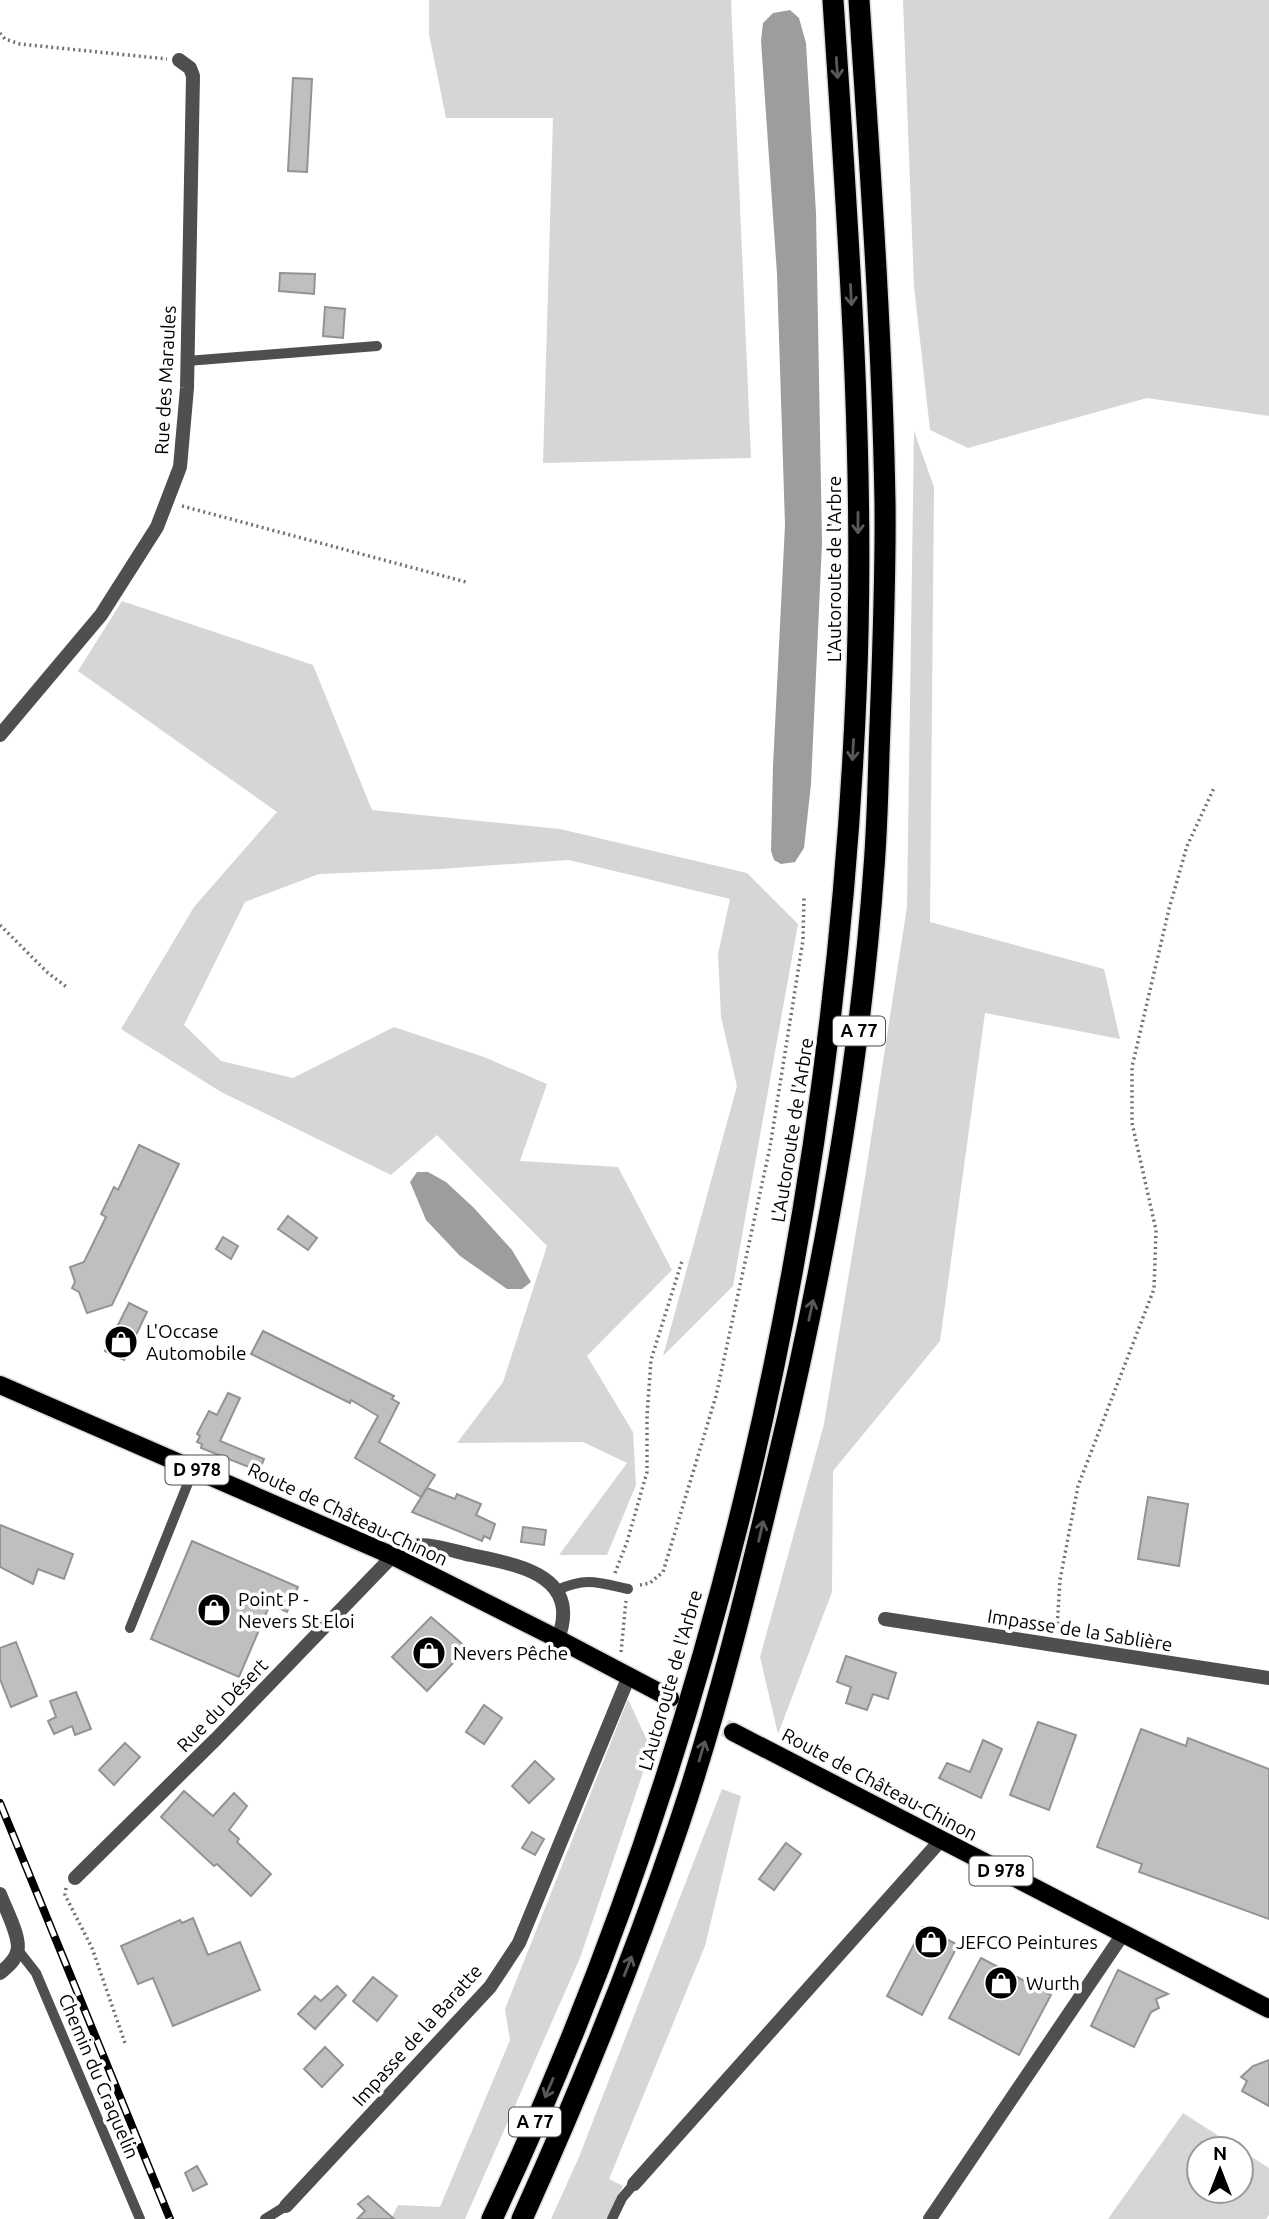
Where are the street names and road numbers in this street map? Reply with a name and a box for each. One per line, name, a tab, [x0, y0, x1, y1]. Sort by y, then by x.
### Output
street label: Rue des Maraules	[150, 305, 180, 455]
street label: L'Autoroute de l'Arbre	[823, 476, 845, 662]
road number: A 77	[833, 1016, 885, 1046]
street label: L'Autoroute de l'Arbre	[767, 1036, 817, 1224]
road number: D 978	[166, 1456, 228, 1484]
street label: Route de Château-Chinon	[244, 1458, 452, 1570]
street label: L'Autoroute de l'Arbre	[634, 1587, 706, 1773]
street label: Impasse de la Sablière	[986, 1604, 1174, 1656]
street label: Rue du Désert	[172, 1653, 272, 1756]
street label: Route de Château-Chinon	[778, 1723, 982, 1845]
road number: D 978	[970, 1856, 1032, 1885]
street label: Impasse de la Baratte	[348, 1960, 486, 2110]
street label: Chemin du Craquelin	[54, 1990, 144, 2162]
road number: A 77	[509, 2108, 561, 2136]

